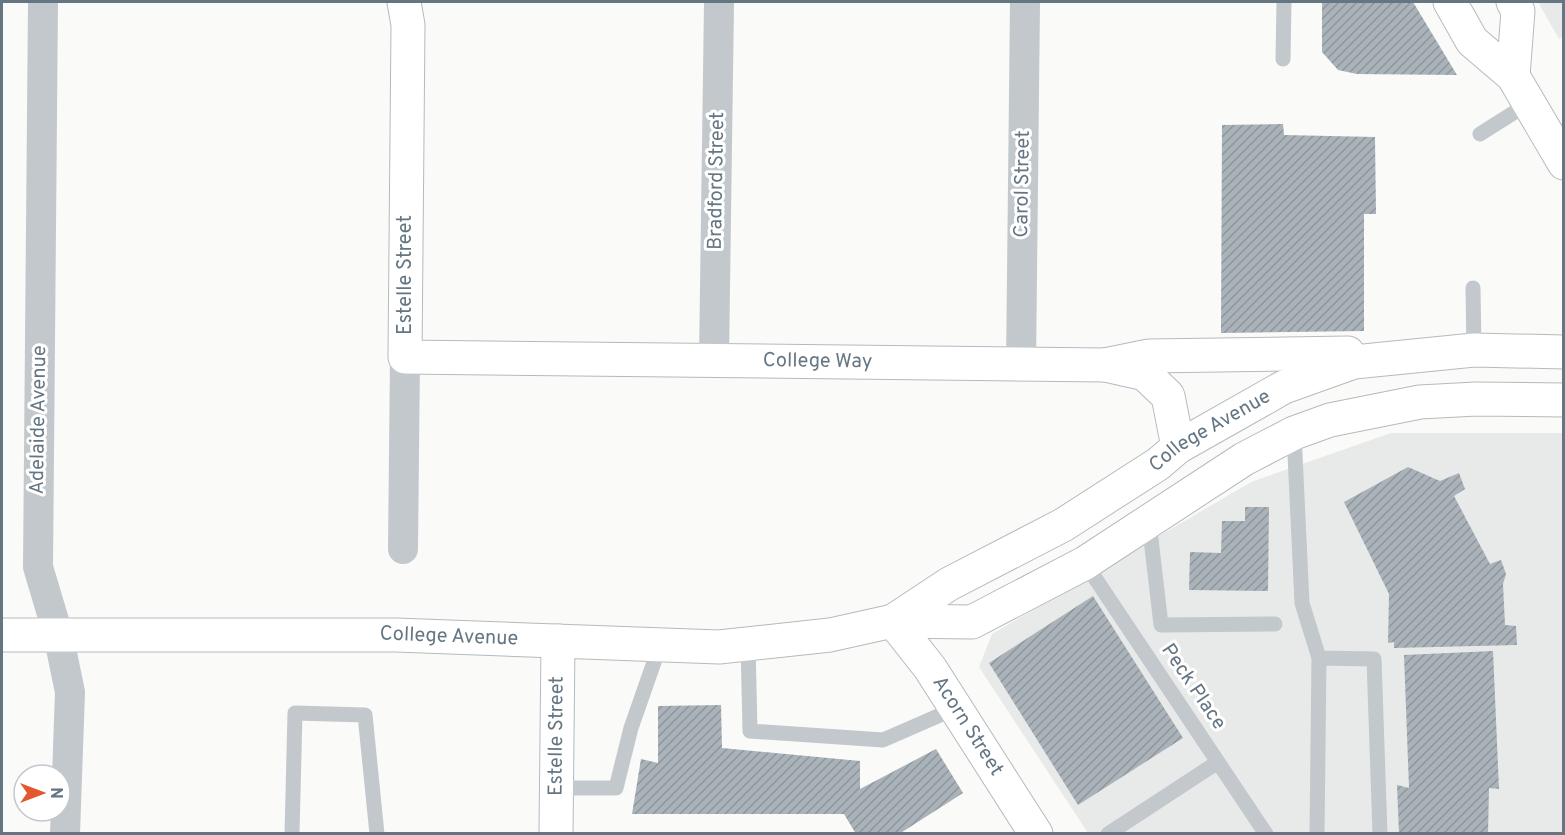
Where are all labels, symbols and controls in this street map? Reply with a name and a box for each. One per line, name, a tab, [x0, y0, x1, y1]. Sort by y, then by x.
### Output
street label: Bradford Street	[703, 112, 731, 250]
street label: Carol Street	[1009, 130, 1037, 238]
street label: Estelle Street	[393, 215, 419, 335]
street label: Adelaide Avenue	[25, 345, 53, 495]
street label: College Way	[763, 348, 873, 375]
street label: College Avenue	[1145, 384, 1275, 479]
street label: College Avenue	[380, 622, 519, 653]
street label: Peck Place	[1155, 639, 1231, 735]
street label: Acorn Street	[926, 672, 1009, 781]
street label: Estelle Street	[543, 676, 571, 796]
north arrow	[12, 763, 72, 823]
text: N	[45, 787, 65, 799]

